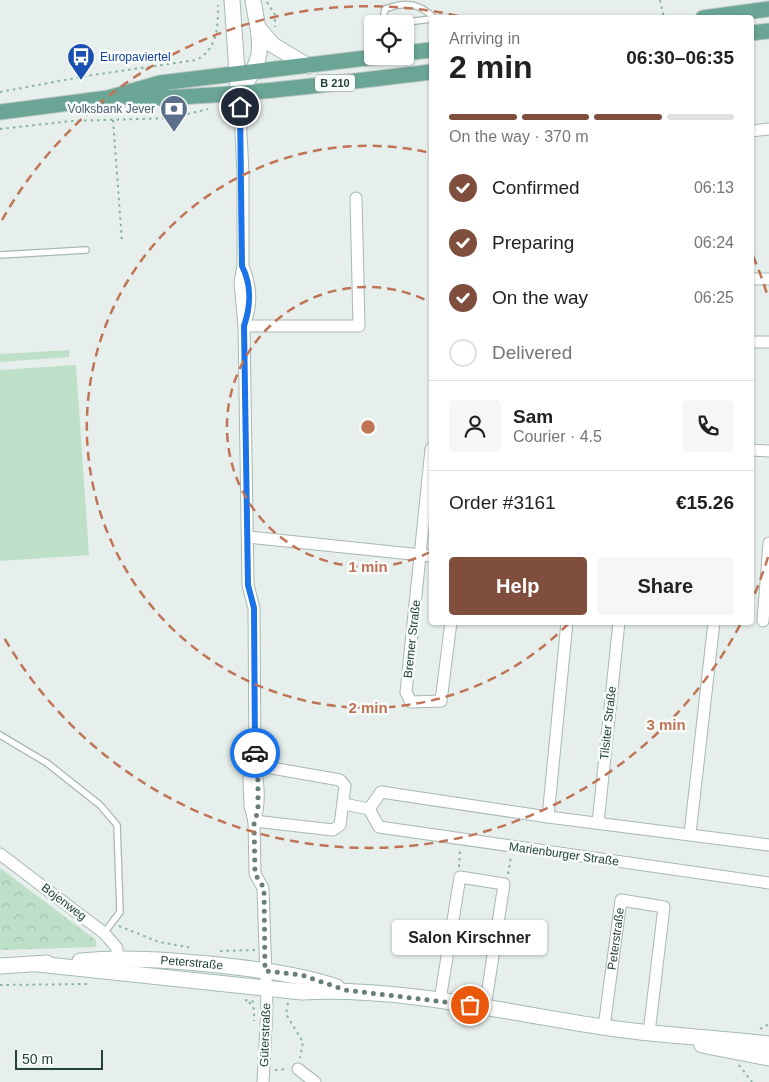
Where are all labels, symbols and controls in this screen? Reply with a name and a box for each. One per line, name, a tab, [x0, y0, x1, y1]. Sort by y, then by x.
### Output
map controls	[364, 15, 414, 65]
button: locate	[364, 15, 414, 65]
text: Arriving in	[449, 30, 520, 47]
bus stop icon: Europaviertel	[66, 42, 96, 81]
text: 06:30–06:35	[626, 47, 734, 68]
text: 2 min	[449, 49, 533, 85]
place label: Europaviertel	[100, 50, 171, 64]
road number: B 210	[315, 75, 355, 92]
pin	[219, 86, 261, 128]
icon: home	[226, 93, 254, 121]
bank icon: Volksbank Jever	[159, 94, 189, 133]
place label: Volksbank Jever	[68, 102, 155, 116]
text: On the way · 370 m	[449, 128, 589, 145]
icon: check	[449, 174, 477, 202]
text: Confirmed	[492, 177, 580, 198]
text: 06:13	[694, 179, 734, 196]
icon: check	[449, 229, 477, 257]
text: Preparing	[492, 232, 574, 253]
text: 06:24	[694, 234, 734, 251]
icon: check	[449, 284, 477, 312]
text: On the way	[492, 287, 588, 308]
text: 06:25	[694, 289, 734, 306]
text: Delivered	[492, 342, 572, 363]
button: person	[449, 400, 501, 452]
button: phone	[682, 400, 734, 452]
text: Sam	[513, 406, 553, 427]
centre of rings	[359, 418, 377, 436]
text: Courier · 4.5	[513, 428, 602, 445]
text: Order #3161	[449, 492, 556, 513]
text: €15.26	[676, 492, 734, 513]
button: Help	[449, 557, 587, 615]
button: Share	[597, 557, 734, 615]
text: 1 min	[348, 558, 388, 575]
street label: Bremer Straße	[401, 599, 423, 679]
street label: Tilsiter Straße	[597, 685, 619, 761]
text: 2 min	[348, 699, 388, 716]
text: 3 min	[646, 716, 686, 733]
courier	[230, 728, 280, 778]
icon: car	[241, 739, 269, 767]
street label: Marienburger Straße	[508, 839, 620, 869]
street label: Bojenweg	[39, 881, 89, 923]
street label: Peterstraße	[605, 906, 627, 971]
callout: Salon Kirschner	[392, 920, 548, 955]
text: Salon Kirschner	[408, 929, 531, 946]
street label: Peterstraße	[160, 953, 224, 973]
pin	[449, 984, 491, 1026]
icon: bag	[456, 991, 484, 1019]
street label: Güterstraße	[257, 1002, 273, 1067]
scale bar	[15, 1047, 102, 1070]
text: 50 m	[22, 1051, 53, 1067]

